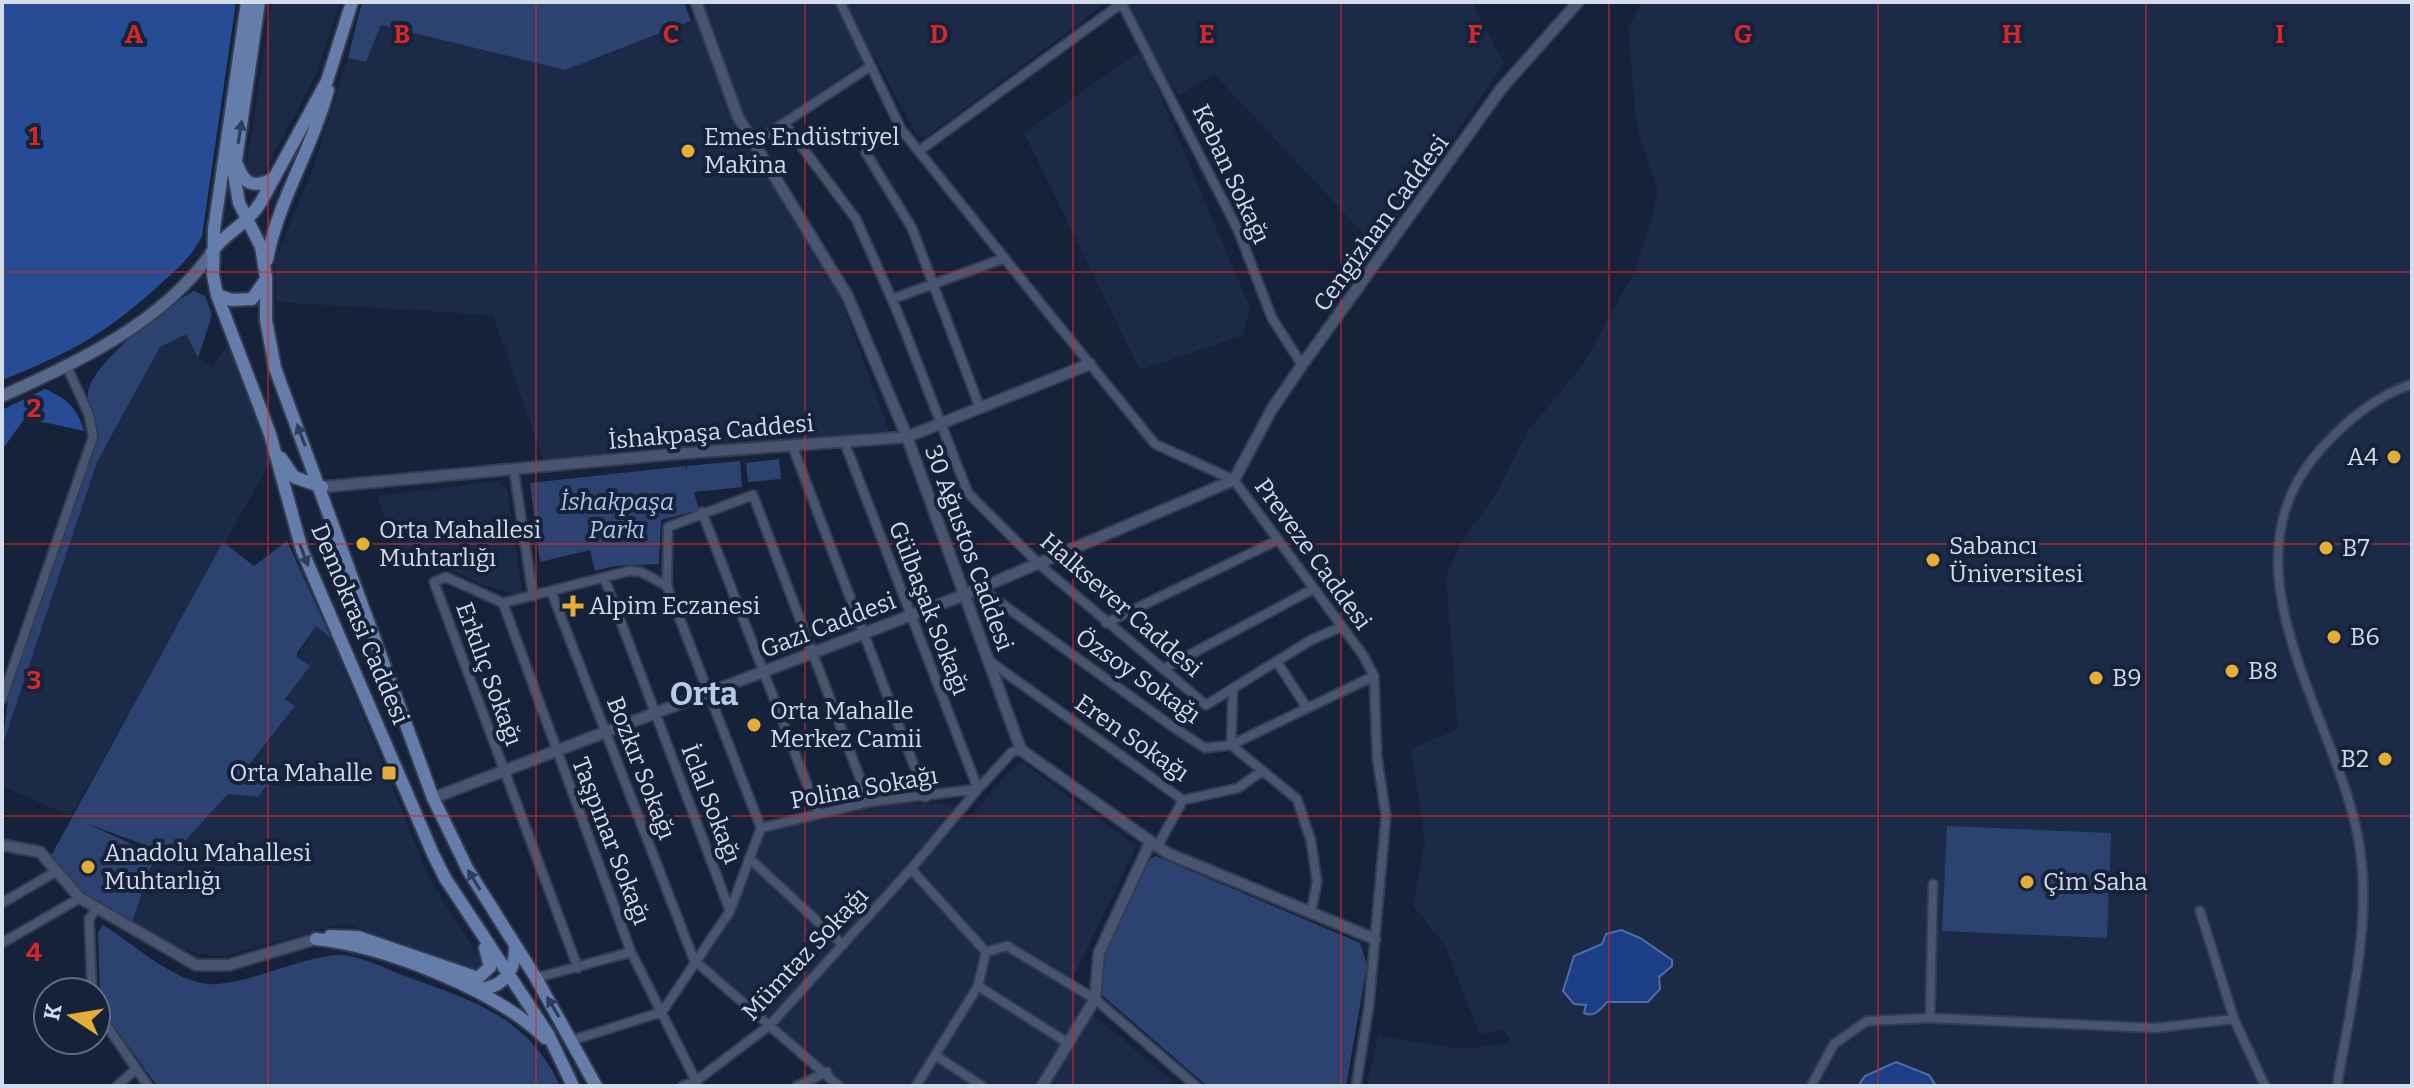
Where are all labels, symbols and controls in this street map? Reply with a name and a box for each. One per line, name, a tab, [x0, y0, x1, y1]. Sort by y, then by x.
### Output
text: A	[125, 19, 144, 50]
text: B	[394, 19, 410, 50]
text: C	[663, 19, 679, 50]
text: D	[930, 19, 948, 50]
text: E	[1199, 19, 1215, 50]
text: F	[1468, 19, 1483, 50]
text: G	[1734, 19, 1753, 50]
text: H	[2002, 19, 2022, 50]
text: I	[2275, 19, 2285, 50]
street label: Keban Sokağı	[1187, 100, 1275, 248]
one-way arrow	[234, 119, 247, 144]
text: 1	[28, 121, 40, 152]
place label: Emes Endüstriyel Makina	[704, 123, 899, 179]
street label: Cengizhan Caddesi	[1308, 129, 1454, 317]
marker: Emes Endüstriyel Makina	[679, 142, 697, 160]
text: 2	[27, 393, 41, 424]
street label: İshakpaşa Caddesi	[607, 409, 815, 455]
one-way arrow	[295, 423, 308, 447]
street label: 30 Ağustos Caddesi	[919, 441, 1019, 655]
place label: A4	[2347, 443, 2378, 471]
marker: A4	[2385, 448, 2403, 466]
street label: Preveze Caddesi	[1249, 473, 1377, 635]
park label: İshakpaşa Parkı	[560, 488, 674, 544]
place label: Orta Mahallesi Muhtarlığı	[379, 516, 541, 572]
street label: Gülbaşak Sokağı	[883, 517, 975, 699]
street label: Demokrasi Caddesi	[305, 520, 415, 728]
street label: Halksever Caddesi	[1035, 527, 1207, 683]
place label: Sabancı Üniversitesi	[1949, 532, 2083, 588]
place label: B7	[2342, 534, 2370, 562]
marker: Orta Mahallesi Muhtarlığı	[354, 535, 372, 553]
marker: B7	[2317, 539, 2335, 557]
one-way arrow	[298, 543, 311, 567]
marker: Sabancı Üniversitesi	[1924, 551, 1942, 569]
street label: Gazi Caddesi	[757, 586, 899, 664]
place label: Alpim Eczanesi	[589, 592, 760, 620]
marker: Alpim Eczanesi	[564, 597, 582, 615]
street label: Erkılıç Sokağı	[450, 598, 528, 750]
street label: Özsoy Sokağı	[1070, 623, 1206, 729]
place label: B6	[2350, 623, 2380, 651]
marker: B6	[2325, 628, 2343, 646]
place label: B8	[2248, 657, 2278, 685]
marker: B8	[2223, 662, 2241, 680]
place label: B9	[2112, 664, 2142, 692]
text: 3	[27, 665, 41, 696]
marker: B9	[2087, 669, 2105, 687]
district label: Orta	[670, 675, 738, 713]
street label: Eren Sokağı	[1070, 689, 1194, 787]
street label: Bozkır Sokağı	[601, 693, 681, 843]
place label: Orta Mahalle Merkez Camii	[770, 697, 922, 753]
marker: Orta Mahalle Merkez Camii	[745, 716, 763, 734]
street label: İclal Sokağı	[675, 740, 747, 868]
place label: B2	[2340, 745, 2369, 773]
marker: B2	[2376, 750, 2394, 768]
street label: Taşpınar Sokağı	[566, 753, 656, 929]
place label: Orta Mahalle	[229, 759, 373, 787]
street label: Polina Sokağı	[788, 761, 940, 815]
marker: Orta Mahalle	[380, 764, 398, 782]
place label: Anadolu Mahallesi Muhtarlığı	[104, 839, 311, 895]
marker: Anadolu Mahallesi Muhtarlığı	[79, 858, 97, 876]
place label: Çim Saha	[2043, 868, 2148, 896]
one-way arrow	[467, 869, 481, 891]
marker: Çim Saha	[2018, 873, 2036, 891]
street label: Mümtaz Sokağı	[736, 882, 874, 1026]
text: 4	[26, 937, 42, 968]
north arrow	[32, 976, 112, 1056]
one-way arrow	[546, 996, 560, 1018]
text: K	[38, 1001, 68, 1022]

